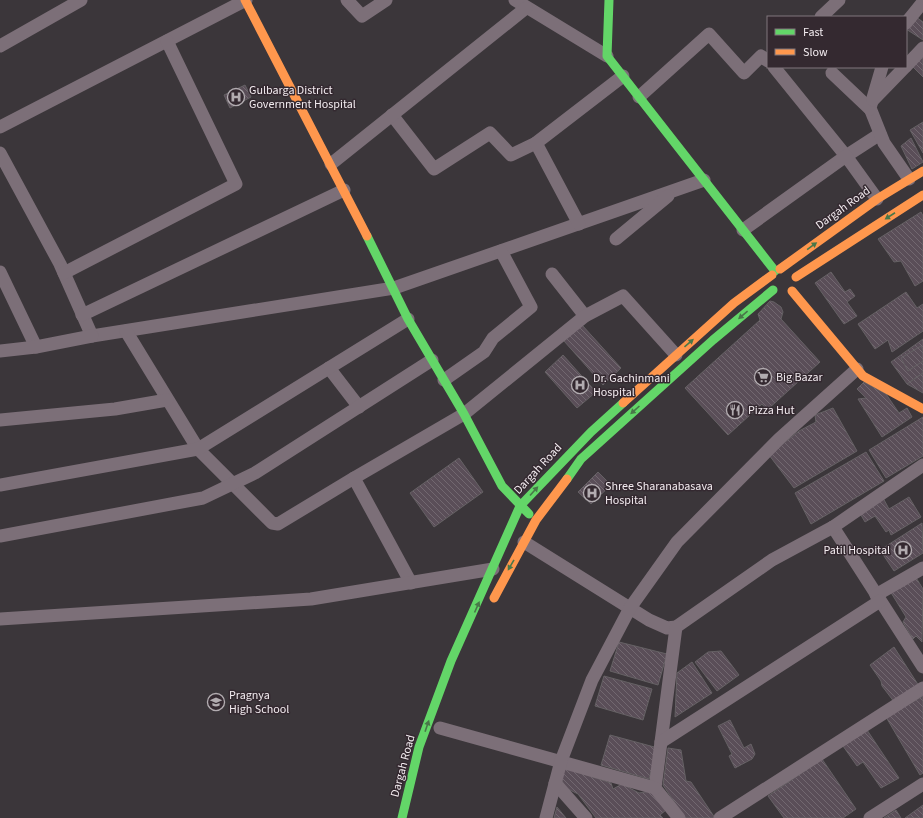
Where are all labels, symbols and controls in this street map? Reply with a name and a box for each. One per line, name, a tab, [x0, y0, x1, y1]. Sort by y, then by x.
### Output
legend	[767, 16, 907, 68]
text: Fast	[803, 24, 823, 41]
text: Slow	[803, 44, 828, 61]
place label: Gulbarga District Government Hospital	[249, 82, 356, 113]
hospital icon: Gulbarga District Government Hospital	[226, 87, 246, 107]
street label: Dargah Road	[812, 182, 874, 234]
one-way arrow	[885, 212, 895, 220]
one-way arrow	[806, 242, 817, 250]
one-way arrow	[737, 310, 748, 319]
one-way arrow	[683, 339, 694, 348]
supermarket icon: Big Bazar	[753, 367, 773, 387]
place label: Big Bazar	[776, 369, 823, 386]
place label: Dr. Gachinmani Hospital	[593, 370, 670, 401]
hospital icon: Dr. Gachinmani Hospital	[570, 375, 590, 395]
restaurant icon: Pizza Hut	[725, 400, 745, 420]
place label: Pizza Hut	[748, 402, 795, 419]
one-way arrow	[630, 406, 640, 415]
street label: Dargah Road	[510, 440, 566, 498]
place label: Shree Sharanabasava Hospital	[605, 478, 713, 509]
hospital icon: Shree Sharanabasava Hospital	[582, 483, 602, 503]
one-way arrow	[529, 486, 538, 496]
hospital icon: Patil Hospital	[893, 540, 913, 560]
place label: Patil Hospital	[824, 542, 890, 559]
one-way arrow	[507, 559, 514, 571]
one-way arrow	[474, 600, 480, 612]
place label: Pragnya High School	[229, 687, 289, 718]
school or university icon: Pragnya High School	[206, 692, 226, 712]
one-way arrow	[424, 720, 430, 732]
street label: Dargah Road	[386, 733, 420, 799]

